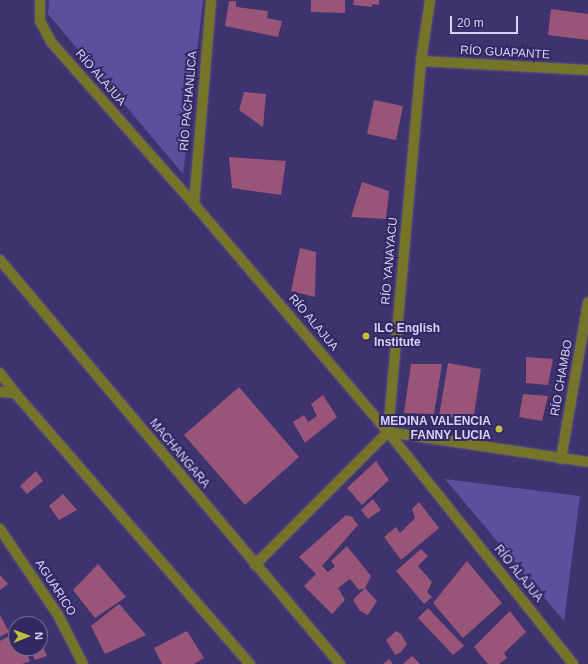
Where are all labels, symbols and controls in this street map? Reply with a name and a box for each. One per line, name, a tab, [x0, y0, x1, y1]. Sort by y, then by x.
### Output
scale bar	[452, 8, 520, 34]
text: 20 m	[457, 16, 484, 30]
street label: RÍO GUAPANTE	[460, 43, 550, 63]
street label: RÍO ALAJUA	[72, 47, 128, 109]
street label: RÍO PACHANLICA	[177, 50, 201, 152]
street label: RÍO YANAYACU	[379, 217, 401, 305]
street label: RÍO ALAJUA	[285, 292, 341, 354]
place label: ILC English Institute	[374, 322, 440, 350]
marker: ILC English Institute	[361, 331, 371, 341]
street label: RÍO CHAMBO	[548, 339, 576, 417]
place label: MEDINA VALENCIA FANNY LUCIA	[380, 415, 491, 443]
street label: MACHANGARA	[146, 416, 212, 492]
marker: MEDINA VALENCIA FANNY LUCIA	[494, 424, 504, 434]
street label: RÍO ALAJUA	[490, 542, 546, 606]
street label: AGUARICO	[32, 557, 78, 619]
north arrow	[8, 616, 48, 656]
text: N	[33, 632, 45, 640]

